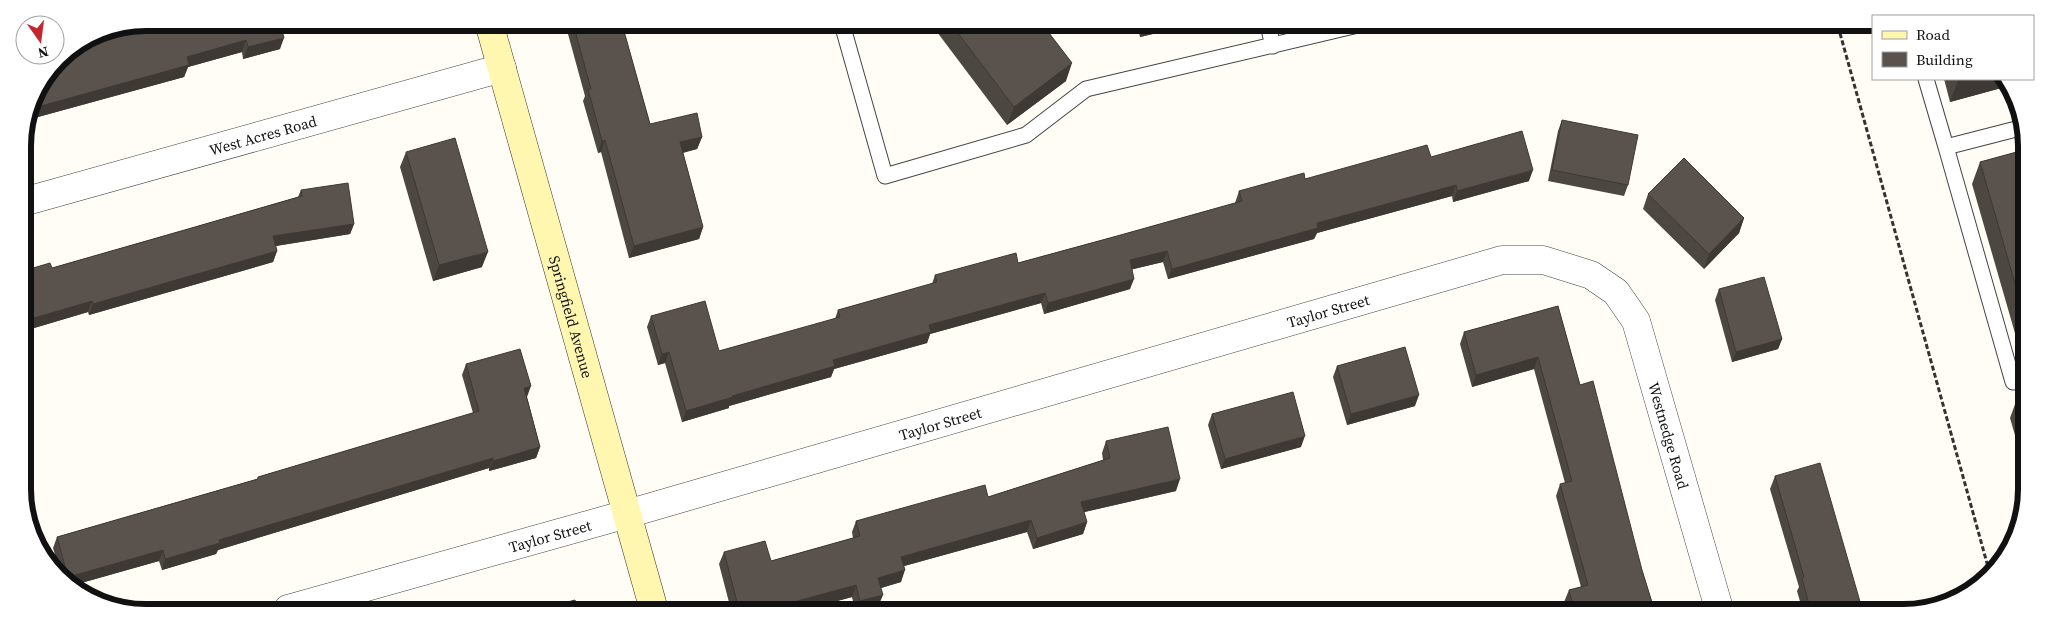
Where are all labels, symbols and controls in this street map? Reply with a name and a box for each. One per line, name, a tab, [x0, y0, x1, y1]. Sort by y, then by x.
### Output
north arrow	[15, 15, 65, 65]
legend	[1872, 15, 2034, 80]
text: Road	[1916, 24, 1950, 45]
text: N	[36, 42, 51, 64]
text: Building	[1916, 49, 1973, 70]
street label: West Acres Road	[207, 110, 319, 160]
street label: Springfield Avenue	[544, 253, 599, 381]
street label: Taylor Street	[1284, 289, 1372, 332]
street label: Westnedge Road	[1644, 379, 1695, 492]
street label: Taylor Street	[896, 401, 984, 445]
street label: Taylor Street	[506, 514, 594, 557]

